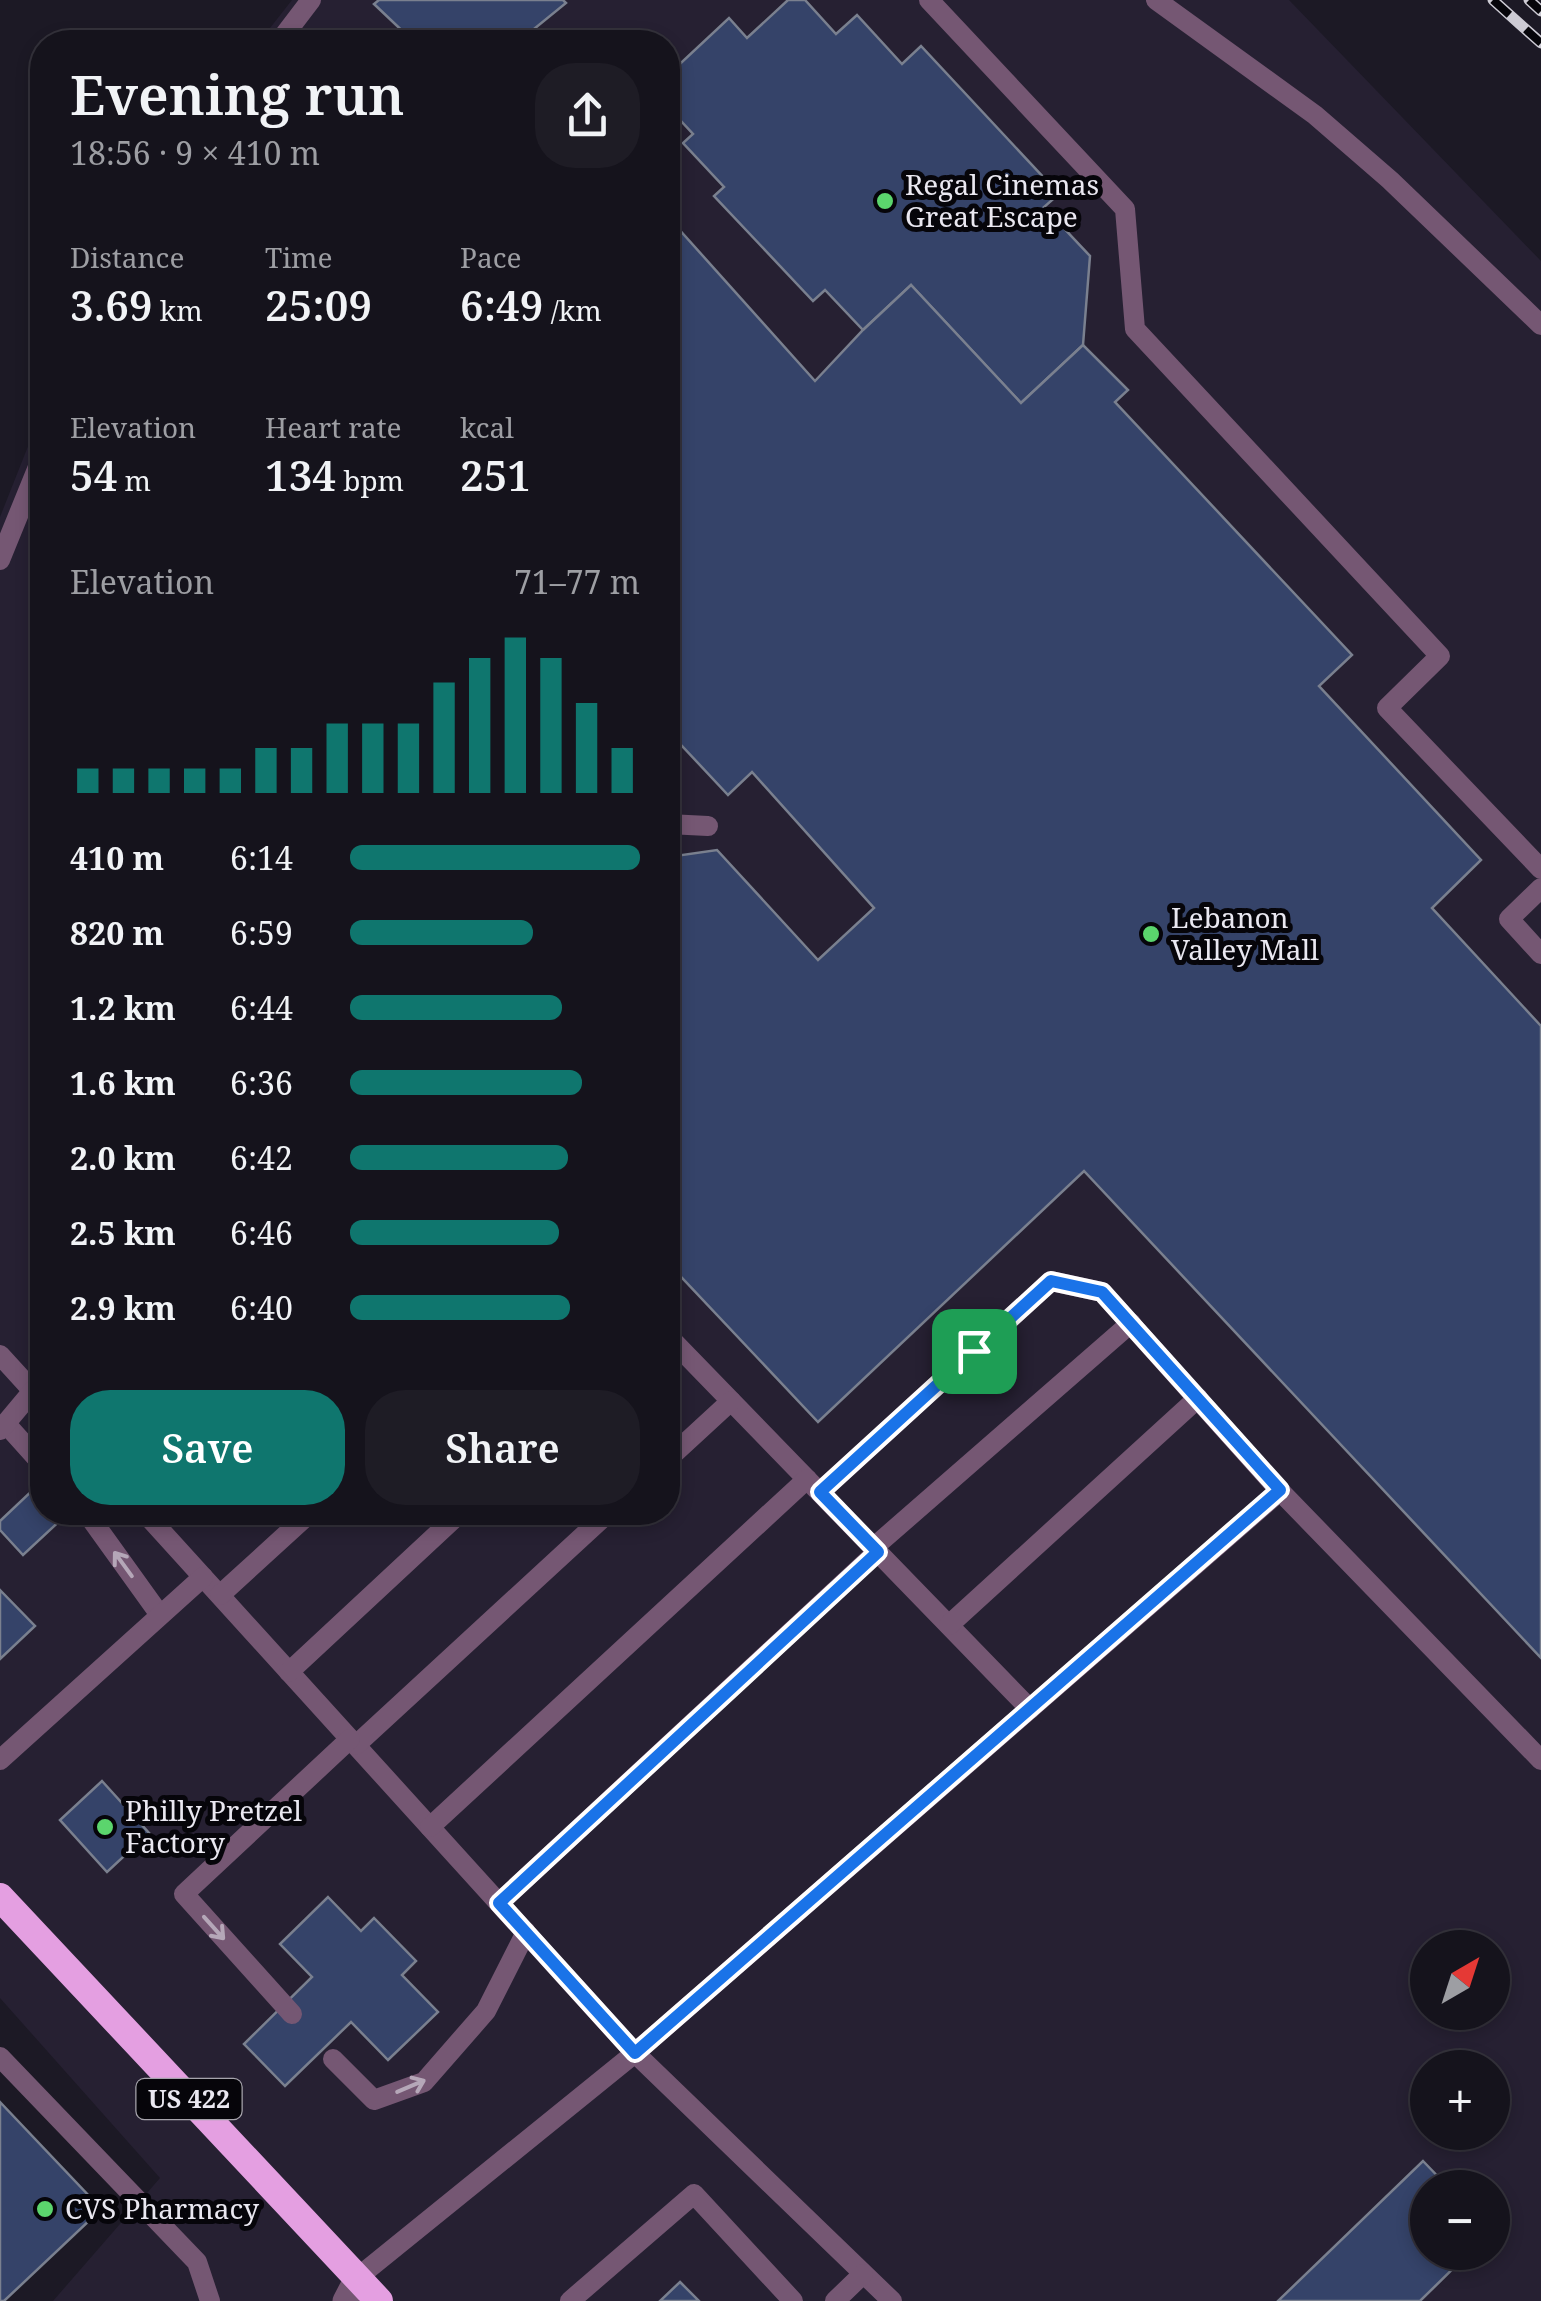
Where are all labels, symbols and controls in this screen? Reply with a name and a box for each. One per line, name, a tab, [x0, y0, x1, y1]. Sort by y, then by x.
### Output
text: Evening run	[70, 56, 405, 131]
button: share	[535, 63, 640, 168]
text: 18:56 · 9 × 410 m	[70, 131, 320, 174]
place label: Regal Cinemas Great Escape	[905, 165, 1099, 235]
marker: Regal Cinemas Great Escape	[874, 190, 896, 212]
text: Distance	[70, 238, 184, 276]
text: Time	[265, 238, 333, 276]
text: Pace	[460, 238, 521, 276]
text: 3.69	[70, 276, 153, 333]
text: 25:09	[265, 276, 372, 333]
text: 6:49	[460, 276, 543, 333]
text: km	[153, 291, 203, 329]
text: /km	[543, 291, 602, 329]
text: Elevation	[70, 408, 196, 446]
text: Heart rate	[265, 408, 402, 446]
text: kcal	[460, 408, 514, 446]
text: 54	[70, 446, 117, 503]
text: 134	[265, 446, 336, 503]
text: 251	[460, 446, 531, 503]
text: m	[117, 461, 151, 499]
text: bpm	[336, 461, 404, 499]
text: Elevation	[70, 560, 214, 603]
text: 71–77 m	[514, 560, 640, 603]
text: 410 m	[70, 836, 164, 879]
text: 6:14	[230, 836, 293, 879]
place label: Lebanon Valley Mall	[1171, 898, 1319, 968]
text: 820 m	[70, 911, 164, 954]
text: 6:59	[230, 911, 293, 954]
marker: Lebanon Valley Mall	[1140, 923, 1162, 945]
text: 1.2 km	[70, 986, 176, 1029]
text: 6:44	[230, 986, 293, 1029]
text: 1.6 km	[70, 1061, 176, 1104]
text: 6:36	[230, 1061, 293, 1104]
text: 2.0 km	[70, 1136, 176, 1179]
text: 6:42	[230, 1136, 293, 1179]
text: 2.5 km	[70, 1211, 176, 1254]
text: 6:46	[230, 1211, 293, 1254]
text: 2.9 km	[70, 1286, 176, 1329]
text: 6:40	[230, 1286, 293, 1329]
pin	[932, 1309, 1017, 1394]
icon: arrive	[947, 1324, 1002, 1379]
button: Save	[70, 1390, 345, 1505]
button: Share	[365, 1390, 640, 1505]
one-way arrow	[112, 1551, 133, 1578]
place label: Philly Pretzel Factory	[125, 1791, 302, 1861]
marker: Philly Pretzel Factory	[94, 1816, 116, 1838]
one-way arrow	[203, 1915, 226, 1940]
north arrow	[1410, 1930, 1510, 2030]
map controls	[1410, 1930, 1510, 2270]
button: +	[1410, 2050, 1510, 2150]
one-way arrow	[395, 2076, 426, 2094]
road number: US 422	[136, 2079, 242, 2119]
button: −	[1410, 2170, 1510, 2270]
place label: CVS Pharmacy	[65, 2189, 259, 2227]
marker: CVS Pharmacy	[34, 2198, 56, 2220]

